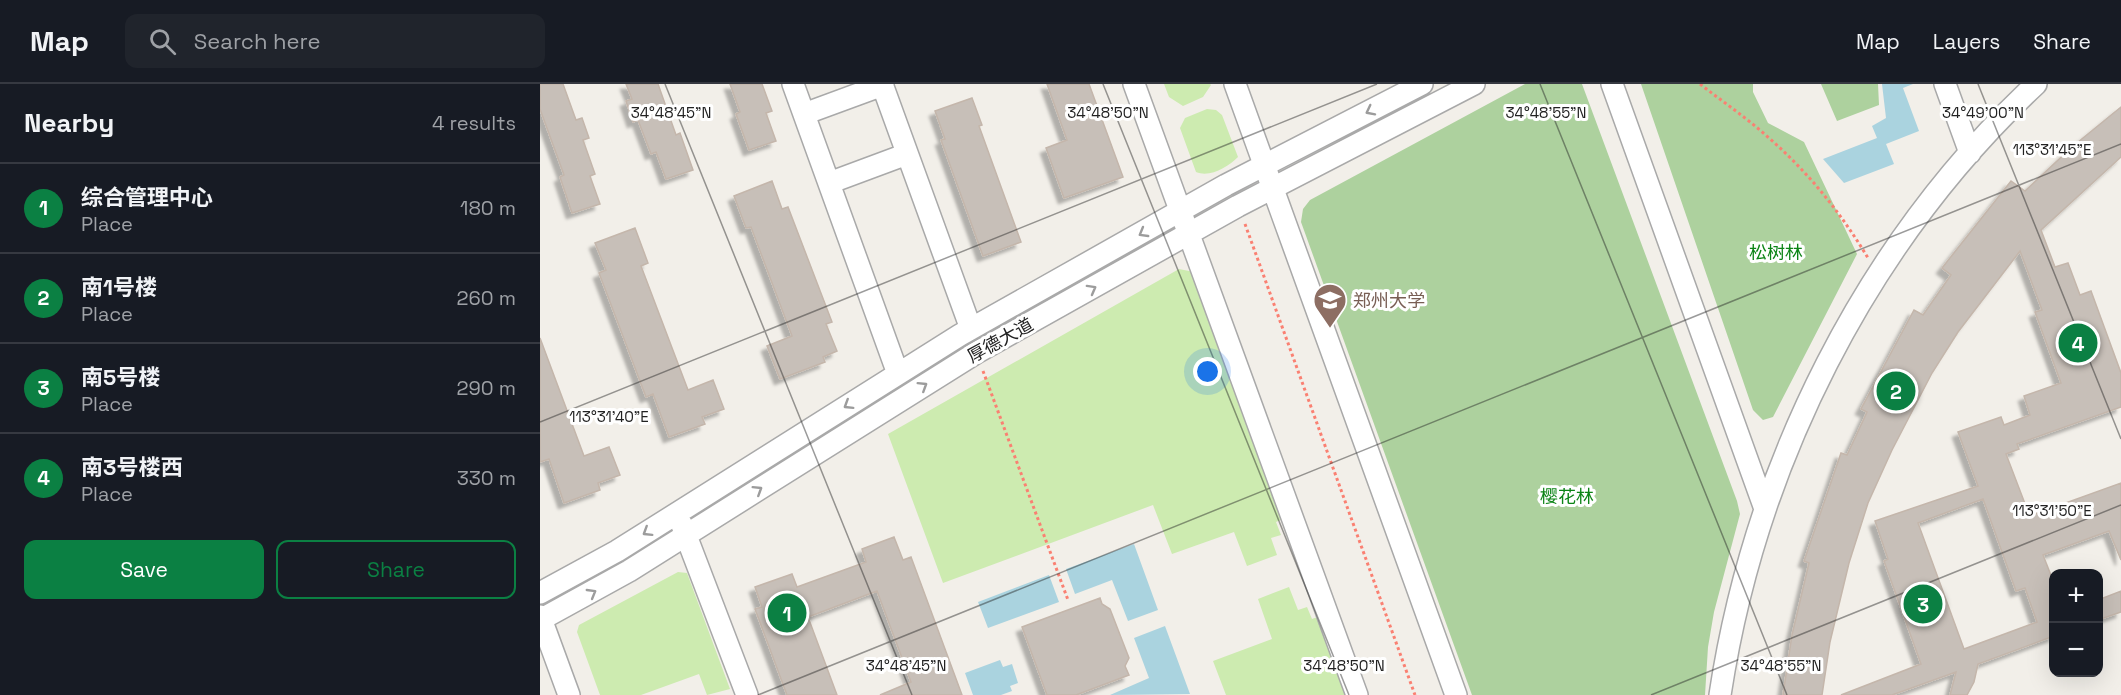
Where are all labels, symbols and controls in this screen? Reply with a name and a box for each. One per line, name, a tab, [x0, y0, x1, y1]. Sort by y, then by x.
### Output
search box	[125, 14, 545, 68]
text: Map	[30, 23, 89, 59]
icon: search	[146, 25, 179, 58]
text: Search here	[194, 27, 321, 55]
text: Map	[1856, 28, 1900, 55]
text: Layers	[1933, 28, 2000, 55]
text: Share	[2033, 28, 2091, 55]
text: 34°48'45"N	[631, 103, 711, 122]
text: 34°48'50"N	[1067, 103, 1149, 122]
text: 34°48'55"N	[1506, 103, 1586, 122]
text: 34°49'00"N	[1942, 103, 2024, 122]
one-way arrow	[1366, 104, 1377, 115]
text: Nearby	[24, 106, 114, 140]
text: 4 results	[432, 110, 516, 136]
text: 113°31'45"E	[2013, 140, 2091, 159]
text: 综合管理中心	[81, 183, 213, 211]
text: 1	[39, 195, 48, 221]
text: 180 m	[460, 195, 516, 221]
text: Place	[81, 211, 133, 237]
one-way arrow	[1139, 225, 1149, 237]
park label: 松树林	[1749, 241, 1803, 264]
text: 南1号楼	[81, 273, 157, 301]
school or university icon: 郑州大学	[1312, 282, 1348, 329]
text: 2	[38, 285, 49, 311]
text: 260 m	[457, 285, 516, 311]
one-way arrow	[1085, 285, 1096, 296]
place label: 郑州大学	[1353, 289, 1425, 312]
text: Place	[81, 301, 133, 327]
street label: 厚德大道	[963, 312, 1037, 368]
pin: 4	[2058, 320, 2098, 366]
your location	[1193, 357, 1222, 386]
text: 南5号楼	[81, 363, 160, 391]
pin: 2	[1876, 368, 1916, 414]
text: 3	[37, 375, 50, 401]
text: 290 m	[457, 375, 516, 401]
one-way arrow	[917, 382, 927, 394]
text: Place	[81, 391, 133, 417]
one-way arrow	[844, 398, 854, 410]
text: 113°31'40"E	[569, 407, 649, 426]
text: 南3号楼西	[81, 453, 182, 481]
text: 4	[37, 465, 50, 491]
text: 330 m	[457, 465, 516, 491]
text: Place	[81, 481, 133, 507]
park label: 樱花林	[1540, 485, 1594, 508]
one-way arrow	[752, 486, 762, 498]
text: 113°31'50"E	[2012, 501, 2092, 520]
one-way arrow	[643, 524, 654, 535]
button: Save	[24, 540, 264, 599]
button: Share	[276, 540, 516, 599]
map controls	[2049, 569, 2103, 677]
button: +	[2049, 569, 2103, 623]
pin: 3	[1904, 582, 1942, 626]
one-way arrow	[586, 589, 596, 600]
pin: 1	[768, 590, 806, 636]
button: −	[2049, 623, 2103, 677]
text: 34°48'45"N	[866, 656, 946, 675]
text: 34°48'50"N	[1303, 656, 1385, 675]
text: 34°48'55"N	[1741, 656, 1821, 675]

